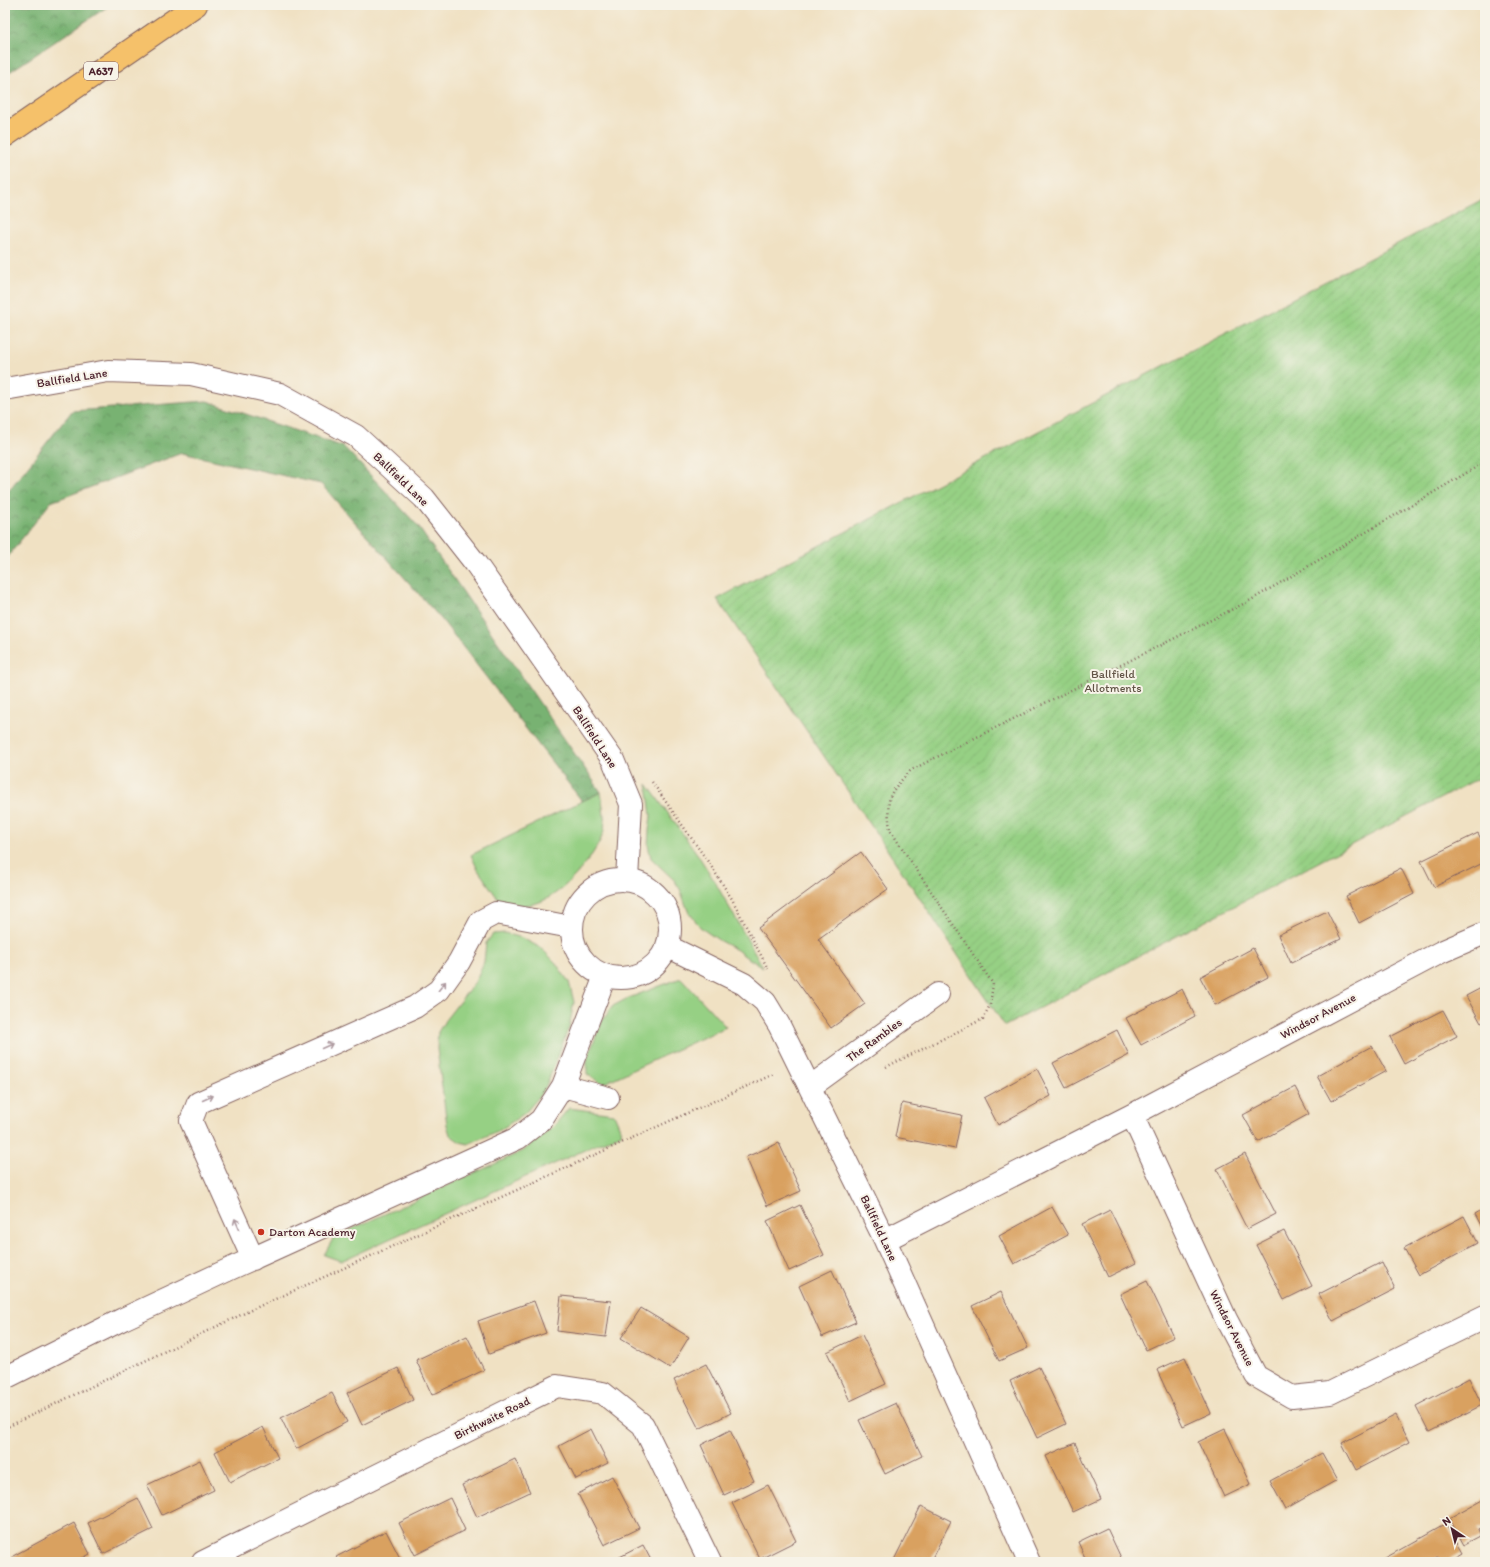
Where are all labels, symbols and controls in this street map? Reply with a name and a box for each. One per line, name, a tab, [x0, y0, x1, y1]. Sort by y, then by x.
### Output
road number: A637	[84, 62, 118, 80]
street label: Ballfield Lane	[36, 365, 109, 390]
street label: Ballfield Lane	[371, 449, 432, 509]
park label: Ballfield Allotments	[1084, 667, 1142, 695]
street label: Ballfield Lane	[570, 703, 620, 771]
one-way arrow	[437, 980, 446, 991]
street label: Windsor Avenue	[1278, 990, 1358, 1042]
street label: The Rambles	[843, 1015, 905, 1065]
one-way arrow	[321, 1042, 333, 1049]
one-way arrow	[202, 1094, 214, 1101]
street label: Ballfield Lane	[858, 1193, 901, 1263]
one-way arrow	[233, 1218, 240, 1230]
place label: Darton Academy	[269, 1225, 356, 1239]
marker: Darton Academy	[256, 1227, 266, 1237]
street label: Windsor Avenue	[1207, 1288, 1257, 1369]
street label: Birthwaite Road	[452, 1393, 533, 1442]
north arrow	[1432, 1509, 1472, 1549]
text: N	[1440, 1514, 1453, 1529]

